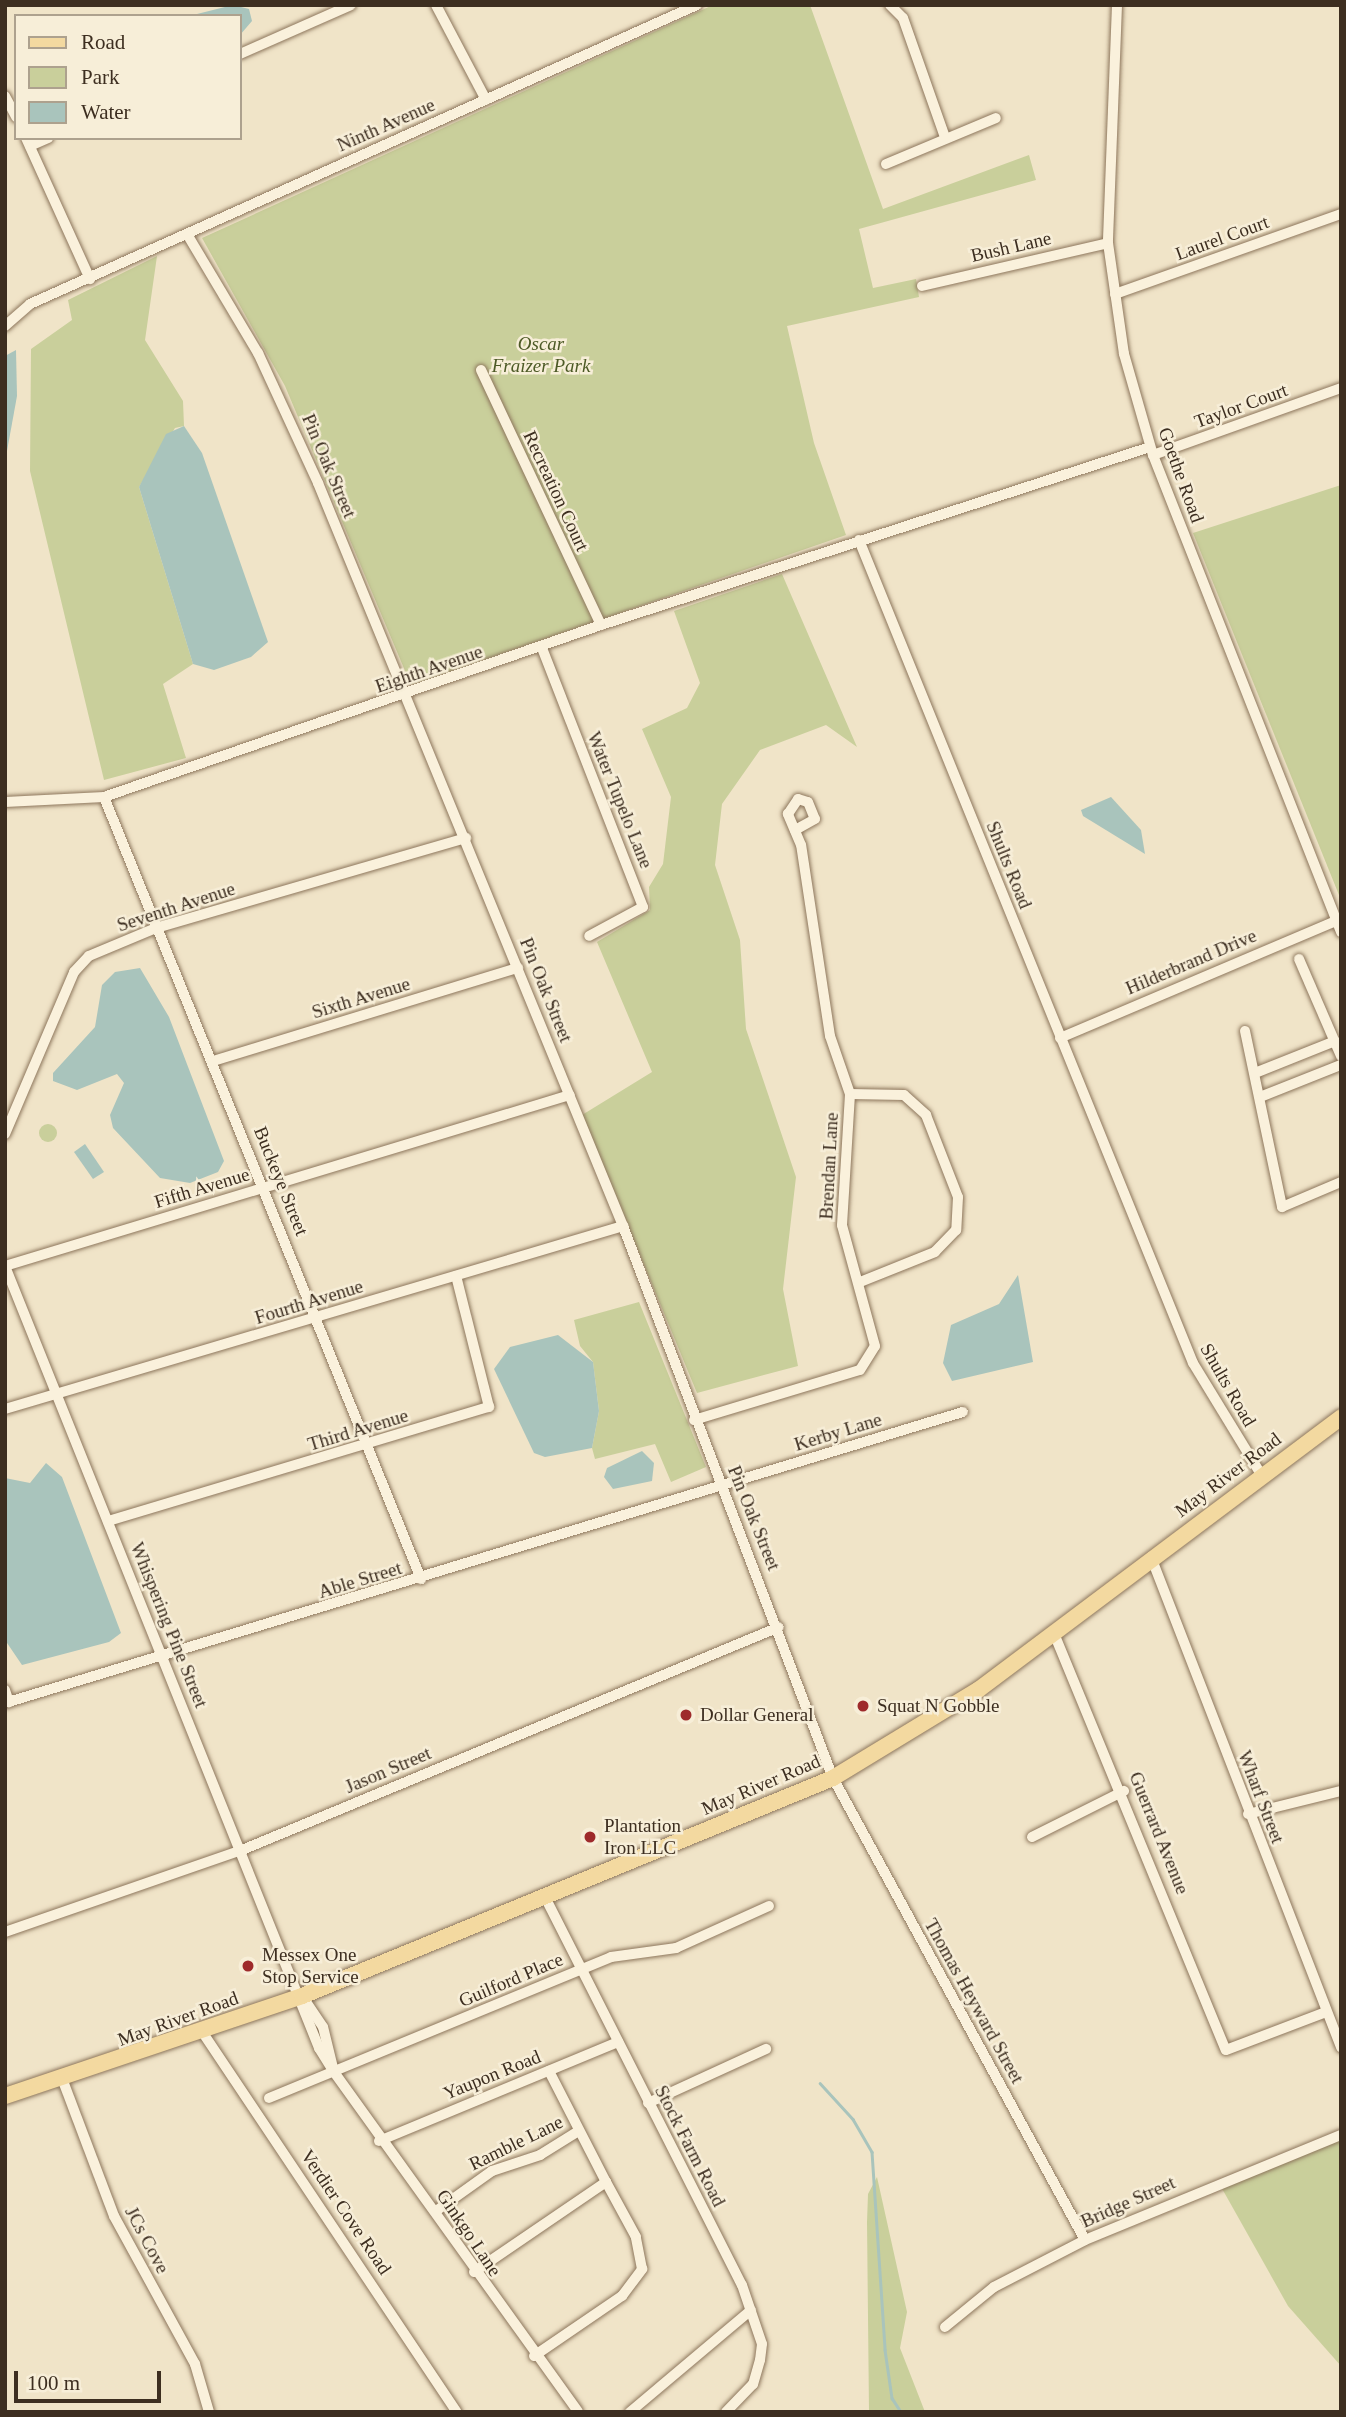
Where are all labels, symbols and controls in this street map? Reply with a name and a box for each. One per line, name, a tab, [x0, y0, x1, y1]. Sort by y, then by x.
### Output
legend	[14, 14, 242, 140]
text: Road	[81, 30, 125, 54]
text: Park	[81, 65, 120, 89]
street label: Ninth Avenue	[333, 93, 439, 157]
text: Water	[81, 100, 131, 124]
street label: Laurel Court	[1172, 211, 1272, 265]
street label: Bush Lane	[969, 227, 1053, 267]
park label: Oscar Fraizer Park	[492, 333, 590, 377]
street label: Taylor Court	[1191, 379, 1291, 433]
street label: Pin Oak Street	[297, 411, 361, 521]
street label: Goethe Road	[1153, 424, 1209, 526]
street label: Recreation Court	[518, 427, 594, 555]
street label: Eighth Avenue	[372, 640, 486, 698]
street label: Water Tupelo Lane	[582, 728, 658, 872]
street label: Shults Road	[981, 818, 1037, 912]
street label: Seventh Avenue	[114, 877, 238, 937]
street label: Hilderbrand Drive	[1122, 924, 1260, 1000]
street label: Pin Oak Street	[515, 934, 577, 1046]
street label: Sixth Avenue	[309, 972, 413, 1024]
street label: Brendan Lane	[815, 1112, 843, 1220]
street label: Buckeye Street	[249, 1123, 313, 1239]
street label: Fifth Avenue	[151, 1163, 253, 1213]
street label: Fourth Avenue	[252, 1275, 366, 1329]
street label: Shults Road	[1195, 1339, 1261, 1431]
street label: Third Avenue	[305, 1404, 411, 1456]
street label: Kerby Lane	[792, 1408, 884, 1456]
street label: May River Road	[1171, 1428, 1285, 1522]
street label: Pin Oak Street	[723, 1462, 785, 1574]
street label: Whispering Pine Street	[125, 1539, 213, 1711]
street label: Able Street	[316, 1557, 404, 1603]
place label: Squat N Gobble	[877, 1695, 999, 1717]
marker: Squat N Gobble	[855, 1698, 871, 1714]
place label: Dollar General	[700, 1704, 813, 1726]
marker: Dollar General	[678, 1707, 694, 1723]
street label: Jason Street	[342, 1742, 434, 1798]
street label: Wharf Street	[1233, 1747, 1289, 1847]
street label: May River Road	[698, 1750, 824, 1820]
street label: Guerrard Avenue	[1124, 1768, 1194, 1898]
place label: Plantation Iron LLC	[604, 1815, 681, 1859]
marker: Plantation Iron LLC	[582, 1829, 598, 1845]
street label: Thomas Heyward Street	[919, 1915, 1029, 2087]
place label: Messex One Stop Service	[262, 1944, 359, 1988]
street label: Guilford Place	[455, 1948, 567, 2012]
marker: Messex One Stop Service	[240, 1958, 256, 1974]
street label: May River Road	[115, 1987, 241, 2051]
street label: Yaupon Road	[440, 2045, 544, 2105]
street label: Stock Farm Road	[650, 2082, 730, 2210]
street label: Ramble Lane	[465, 2110, 567, 2176]
street label: Verdier Cove Road	[296, 2145, 396, 2279]
street label: Bridge Street	[1077, 2171, 1179, 2233]
street label: Ginkgo Lane	[432, 2185, 506, 2281]
street label: JCs Cove	[120, 2203, 174, 2277]
scale bar	[18, 2358, 164, 2402]
text: 100 m	[27, 2371, 80, 2395]

